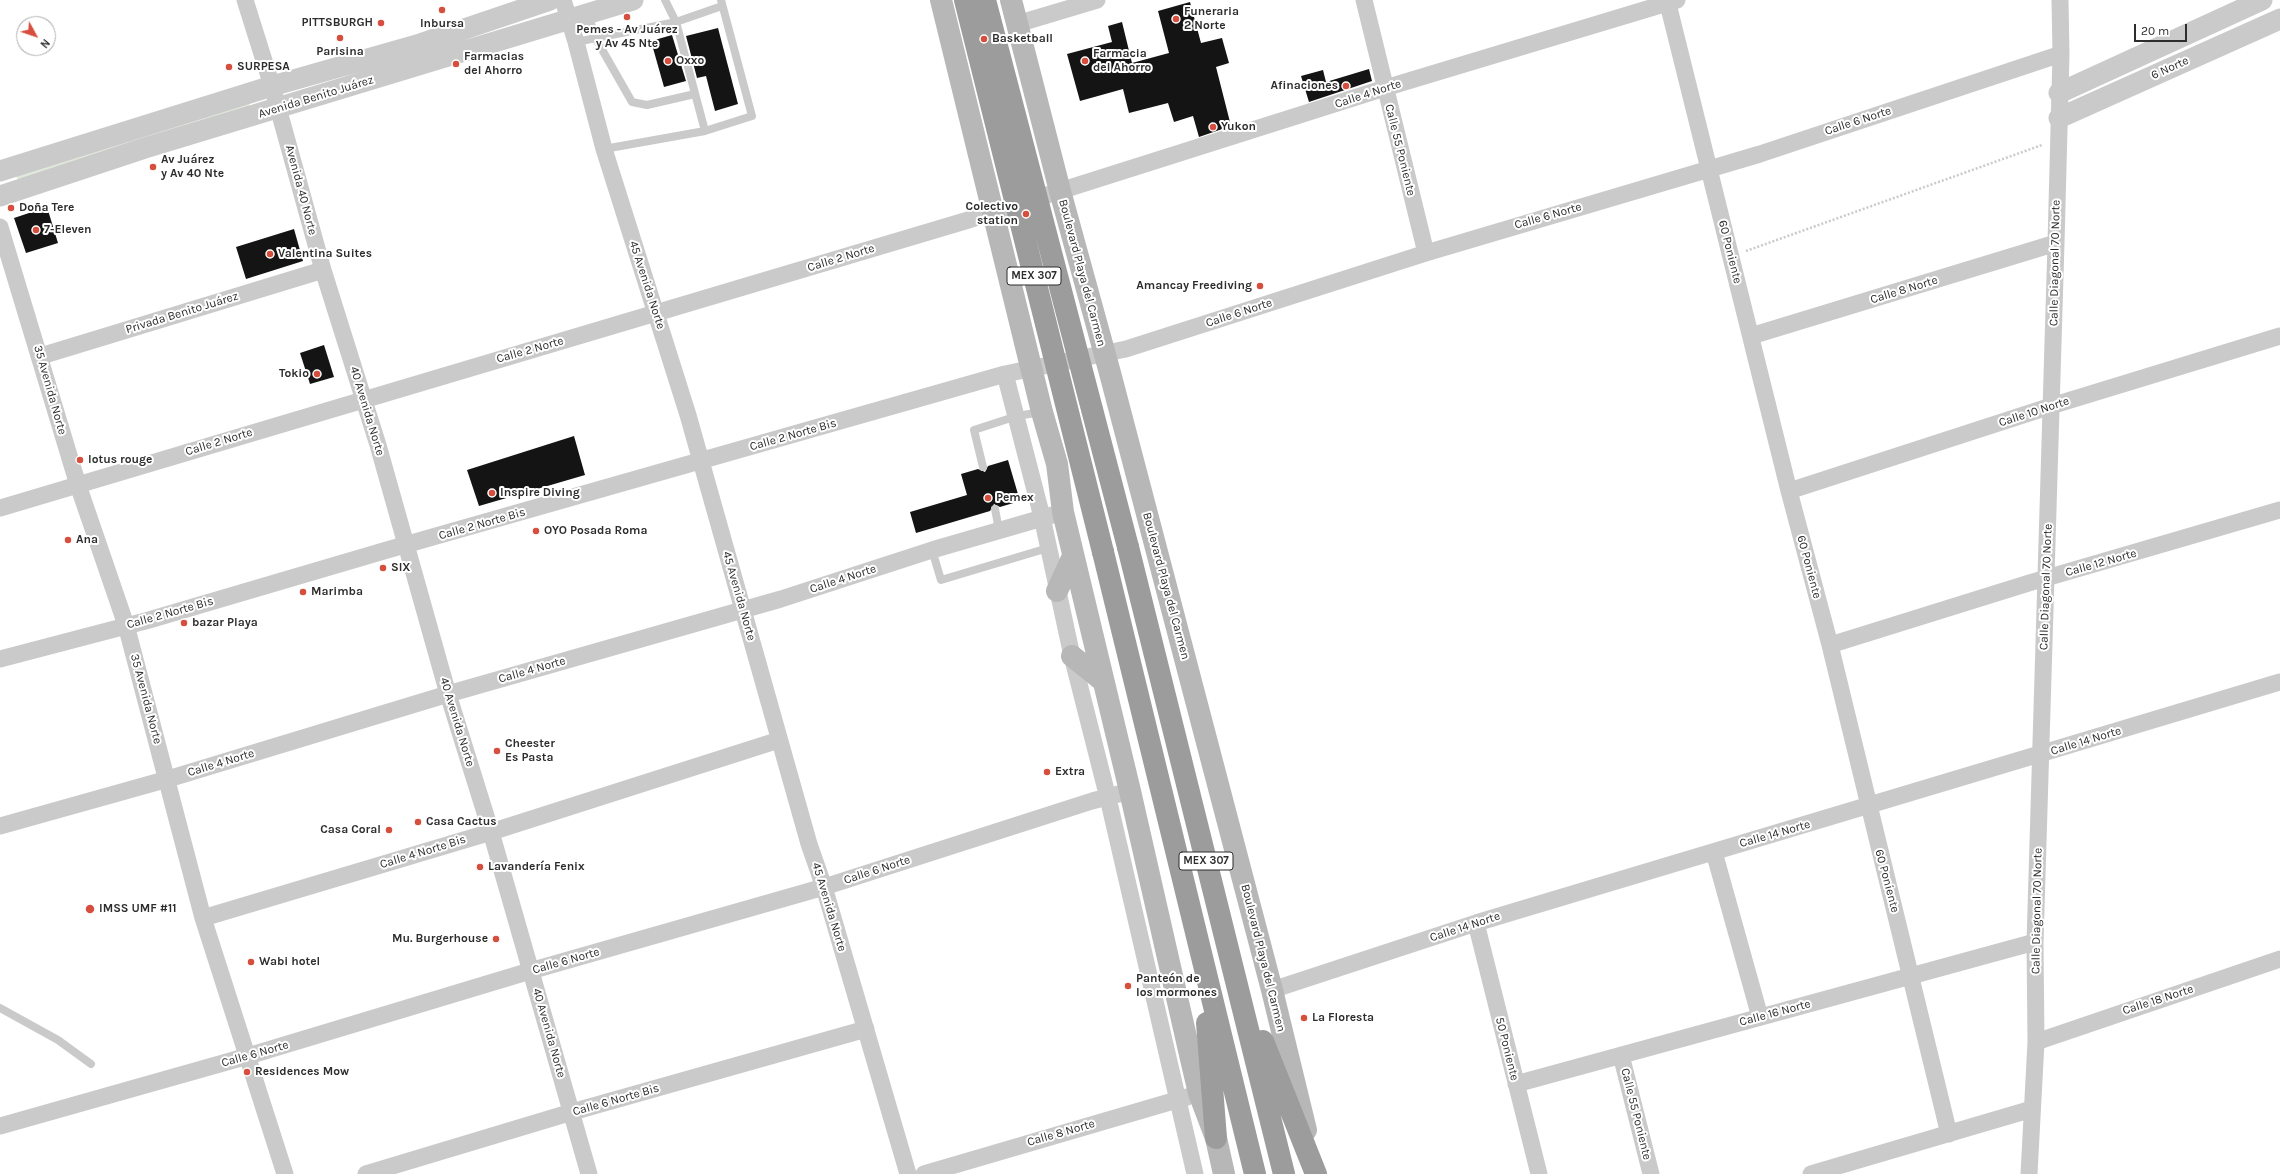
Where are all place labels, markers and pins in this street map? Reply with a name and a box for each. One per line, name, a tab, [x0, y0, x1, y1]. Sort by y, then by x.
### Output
marker: Inbursa	[437, 5, 447, 15]
place label: Funeraria 2 Norte	[1184, 5, 1239, 33]
marker: Pemes - Av Juárez y Av 45 Nte	[622, 12, 632, 22]
marker: Funeraria 2 Norte	[1171, 14, 1181, 24]
place label: PITTSBURGH	[302, 16, 373, 30]
place label: Inbursa	[420, 17, 464, 31]
marker: PITTSBURGH	[376, 18, 386, 28]
place label: Pemes - Av Juárez y Av 45 Nte	[576, 23, 678, 51]
place label: Basketball	[992, 32, 1053, 46]
marker: Parisina	[335, 33, 345, 43]
marker: Basketball	[979, 34, 989, 44]
place label: Parisina	[316, 45, 364, 59]
place label: Farmacia del Ahorro	[1093, 47, 1151, 75]
place label: Farmacias del Ahorro	[464, 50, 524, 78]
place label: Oxxo	[676, 54, 704, 68]
marker: Oxxo	[663, 56, 673, 66]
marker: Farmacia del Ahorro	[1080, 56, 1090, 66]
marker: Farmacias del Ahorro	[451, 59, 461, 69]
place label: SURPESA	[237, 60, 290, 74]
marker: SURPESA	[224, 62, 234, 72]
place label: Afinaciones	[1270, 79, 1338, 93]
marker: Afinaciones	[1341, 81, 1351, 91]
place label: Yukon	[1221, 120, 1256, 134]
marker: Yukon	[1208, 122, 1218, 132]
place label: Av Juárez y Av 40 Nte	[161, 153, 224, 181]
marker: Av Juárez y Av 40 Nte	[148, 162, 158, 172]
place label: Colectivo station	[966, 200, 1018, 228]
place label: Doña Tere	[19, 201, 74, 215]
marker: Doña Tere	[6, 203, 16, 213]
marker: Colectivo station	[1021, 209, 1031, 219]
place label: 7-Eleven	[44, 223, 92, 237]
marker: 7-Eleven	[31, 225, 41, 235]
place label: Valentina Suites	[278, 247, 372, 261]
marker: Valentina Suites	[265, 249, 275, 259]
place label: Amancay Freediving	[1136, 279, 1252, 293]
marker: Amancay Freediving	[1255, 281, 1265, 291]
place label: Tokio	[279, 367, 309, 381]
marker: Tokio	[312, 369, 322, 379]
place label: lotus rouge	[88, 453, 152, 467]
marker: lotus rouge	[75, 455, 85, 465]
place label: Inspire Diving	[500, 486, 580, 500]
marker: Inspire Diving	[487, 488, 497, 498]
place label: Pemex	[996, 491, 1034, 505]
marker: Pemex	[983, 493, 993, 503]
place label: OYO Posada Roma	[544, 524, 647, 538]
marker: OYO Posada Roma	[531, 526, 541, 536]
place label: Ana	[76, 533, 98, 547]
marker: Ana	[63, 535, 73, 545]
place label: SIX	[391, 561, 411, 575]
marker: SIX	[378, 563, 388, 573]
place label: Marimba	[311, 585, 363, 599]
marker: Marimba	[298, 587, 308, 597]
place label: bazar Playa	[192, 616, 258, 630]
marker: bazar Playa	[179, 618, 189, 628]
place label: Cheester Es Pasta	[505, 737, 555, 765]
marker: Cheester Es Pasta	[492, 746, 502, 756]
place label: Extra	[1055, 765, 1085, 779]
marker: Extra	[1042, 767, 1052, 777]
place label: Casa Cactus	[426, 815, 497, 829]
marker: Casa Cactus	[413, 817, 423, 827]
place label: Casa Coral	[320, 823, 381, 837]
marker: Casa Coral	[384, 825, 394, 835]
place label: Lavandería Fenix	[488, 860, 585, 874]
marker: Lavandería Fenix	[475, 862, 485, 872]
place label: IMSS UMF #11	[99, 902, 177, 916]
marker: IMSS UMF #11	[84, 903, 96, 915]
place label: Mu. Burgerhouse	[392, 932, 488, 946]
marker: Mu. Burgerhouse	[491, 934, 501, 944]
place label: Wabi hotel	[259, 955, 320, 969]
marker: Wabi hotel	[246, 957, 256, 967]
place label: Panteón de los mormones	[1136, 972, 1217, 1000]
marker: Panteón de los mormones	[1123, 981, 1133, 991]
place label: La Floresta	[1312, 1011, 1374, 1025]
marker: La Floresta	[1299, 1013, 1309, 1023]
place label: Residences Mow	[255, 1065, 349, 1079]
marker: Residences Mow	[242, 1067, 252, 1077]

